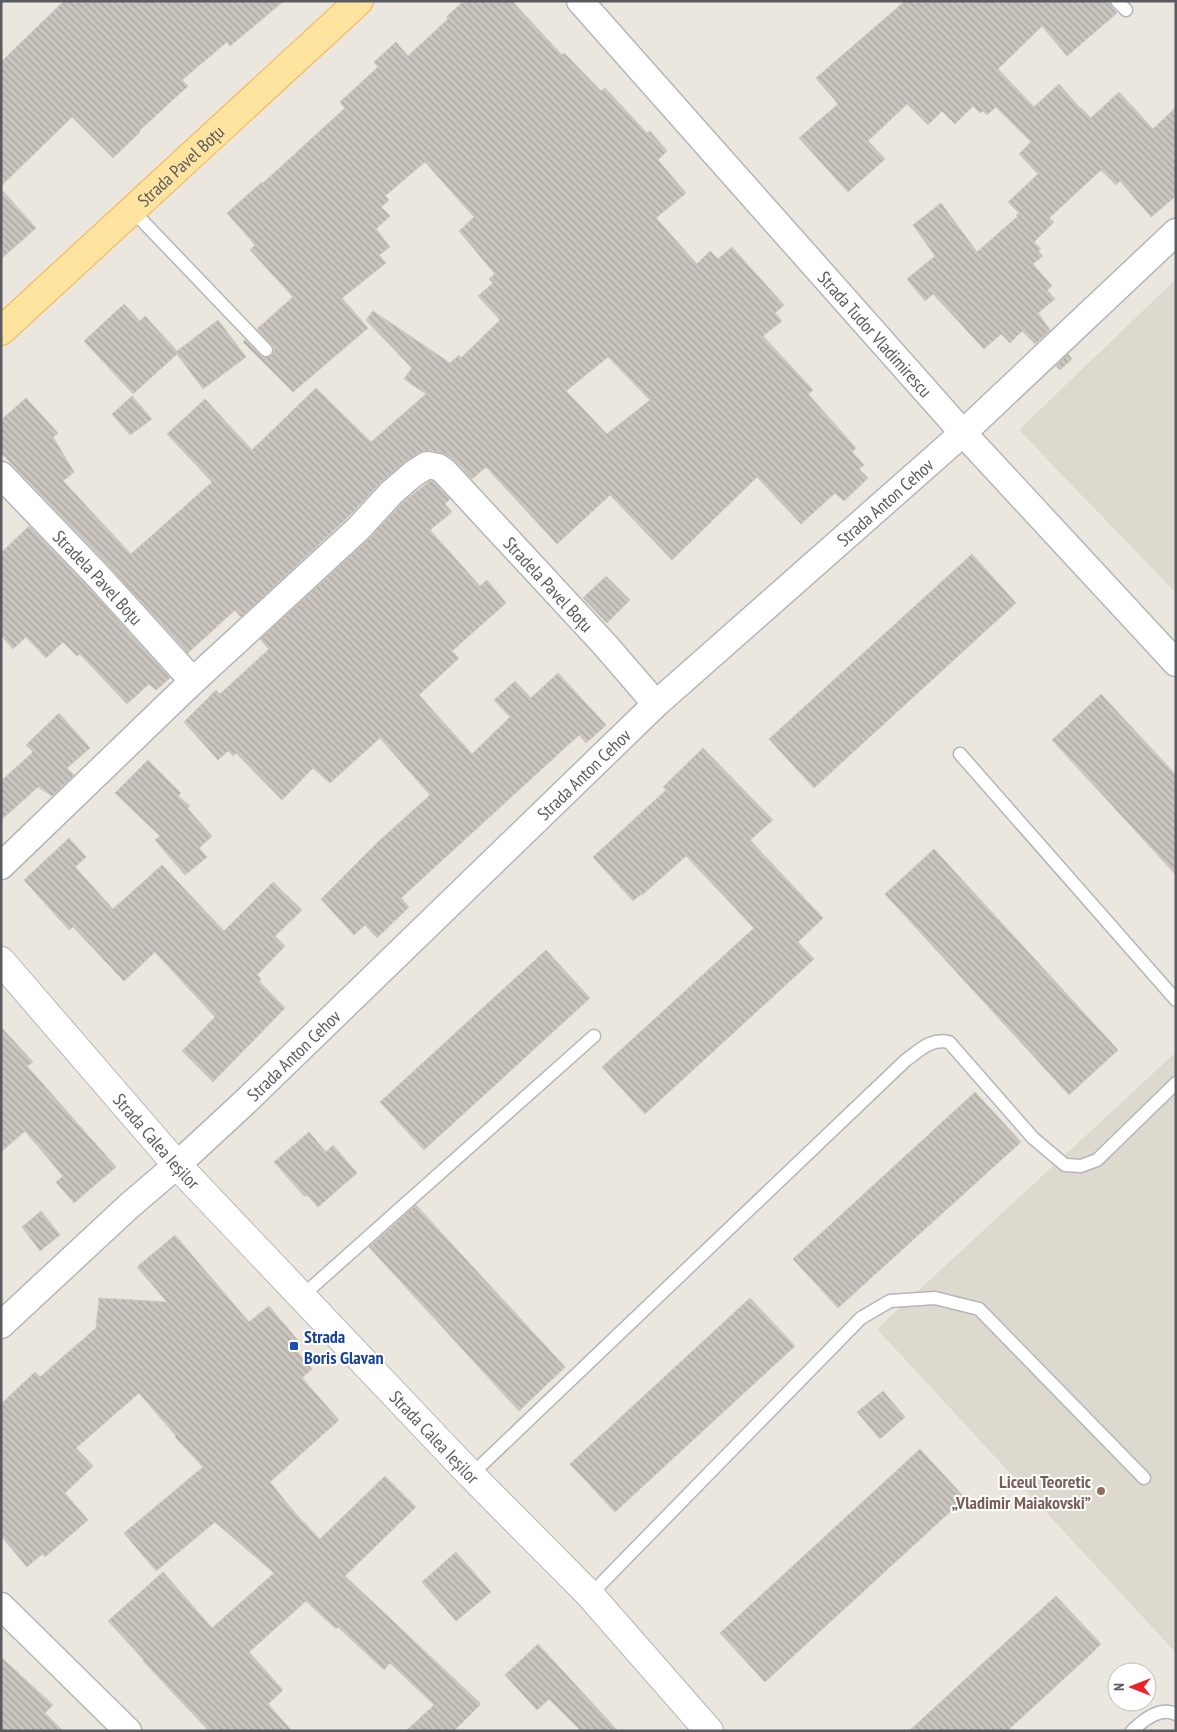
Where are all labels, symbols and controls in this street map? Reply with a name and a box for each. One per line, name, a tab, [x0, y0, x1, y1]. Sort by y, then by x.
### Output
street label: Strada Pavel Boțu	[132, 120, 229, 211]
street label: Strada Tudor Vladimirescu	[813, 266, 937, 402]
street label: Strada Anton Cehov	[832, 453, 938, 551]
street label: Stradela Pavel Boțu	[48, 525, 148, 630]
street label: Stradela Pavel Boțu	[499, 532, 598, 637]
street label: Strada Anton Cehov	[532, 723, 635, 825]
street label: Strada Anton Cehov	[242, 1005, 345, 1106]
street label: Strada Calea Ieșilor	[109, 1088, 205, 1194]
place label: Strada Boris Glavan	[304, 1325, 383, 1369]
marker: Strada Boris Glavan	[288, 1340, 300, 1352]
street label: Strada Calea Ieșilor	[385, 1385, 484, 1488]
place label: Liceul Teoretic „Vladimir Maiakovski”	[952, 1470, 1092, 1514]
marker: Liceul Teoretic „Vladimir Maiakovski”	[1095, 1485, 1107, 1497]
north arrow	[1107, 1662, 1157, 1712]
text: N	[1110, 1683, 1128, 1691]

